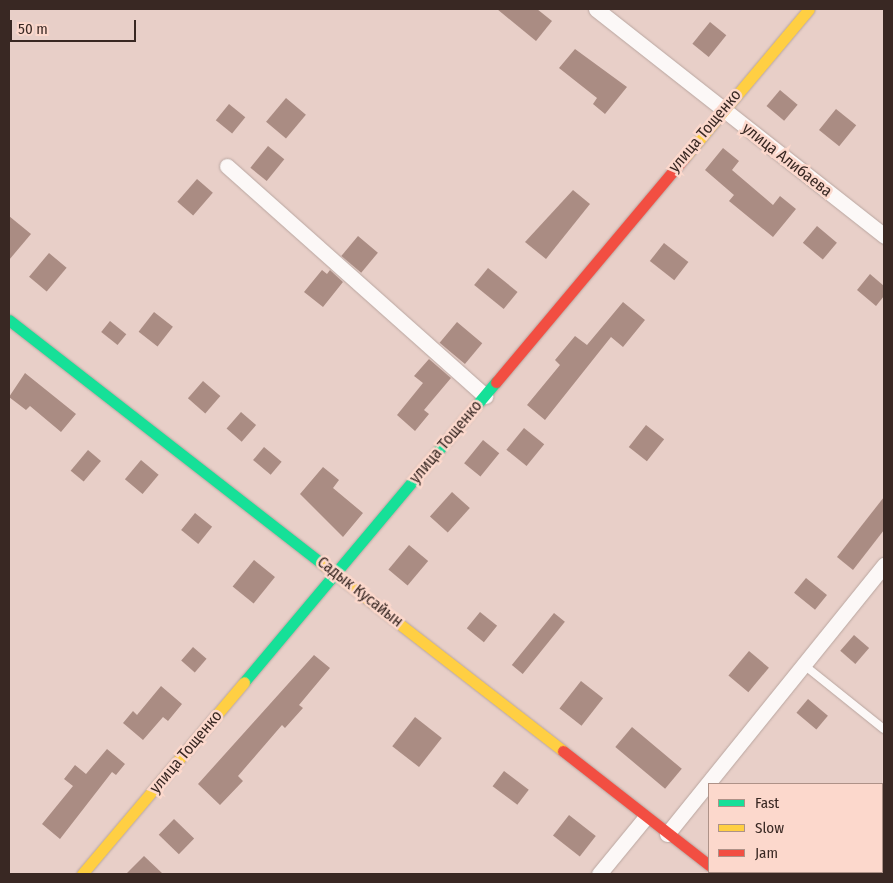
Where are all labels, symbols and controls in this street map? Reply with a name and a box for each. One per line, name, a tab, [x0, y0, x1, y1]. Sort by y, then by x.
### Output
scale bar	[12, 10, 139, 42]
text: 50 m	[18, 20, 48, 38]
street label: улица Тощенко	[665, 86, 745, 176]
street label: улица Алибаева	[738, 119, 836, 201]
street label: улица Тощенко	[406, 397, 486, 487]
street label: Садык Кусайын	[313, 553, 407, 631]
street label: улица Тощенко	[146, 707, 226, 797]
legend	[708, 783, 883, 873]
text: Fast	[755, 794, 779, 812]
text: Slow	[755, 819, 784, 837]
text: Jam	[755, 844, 778, 862]

